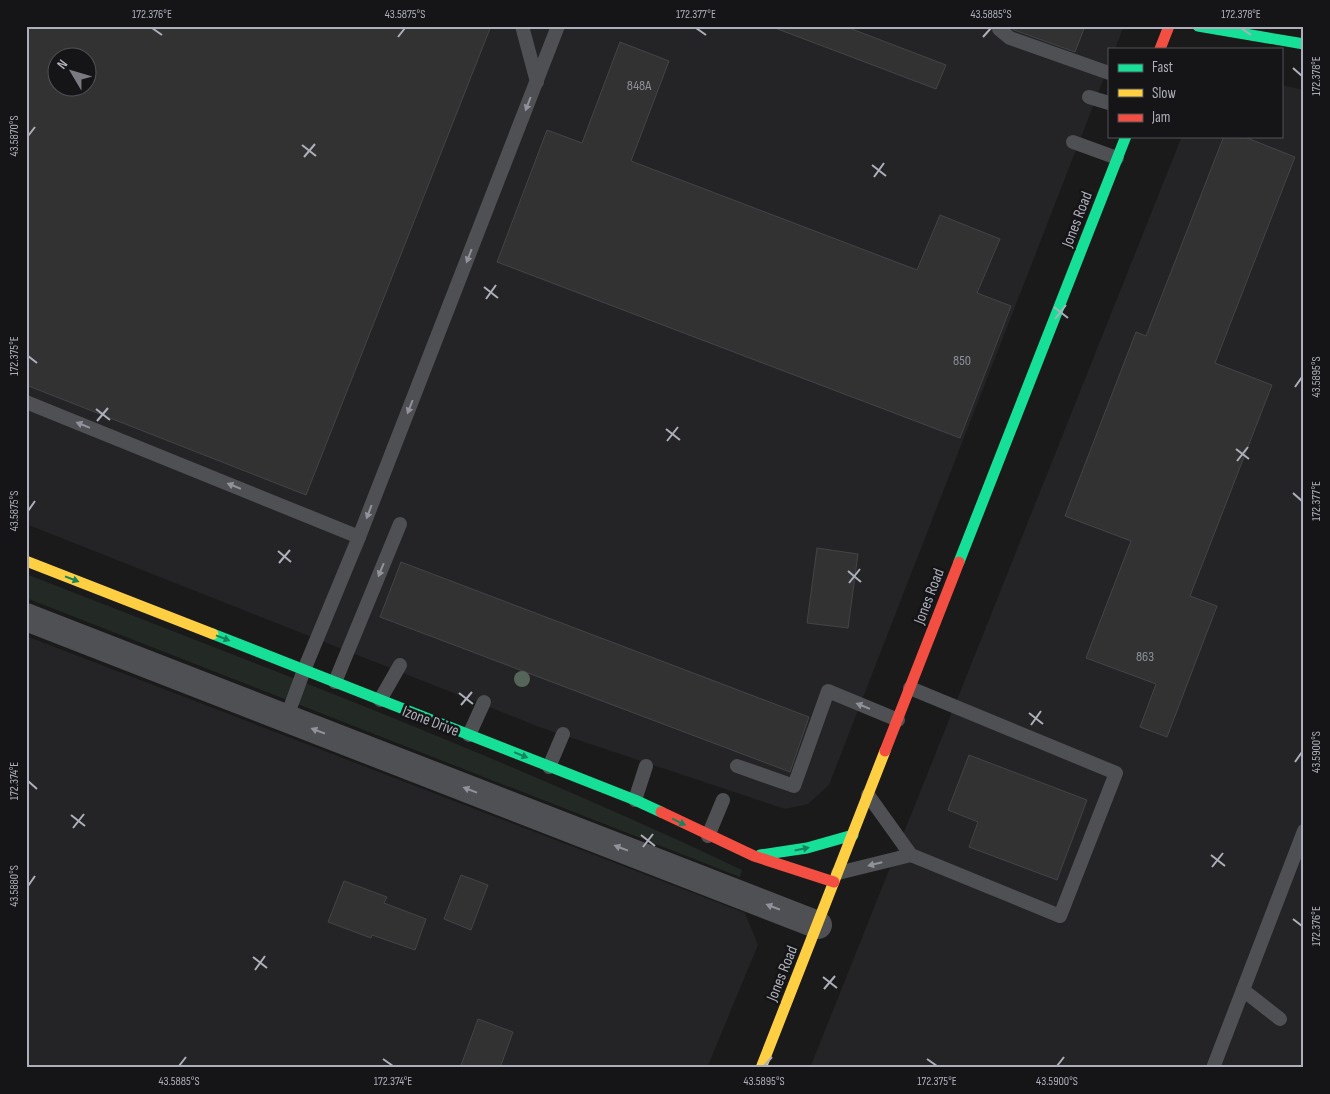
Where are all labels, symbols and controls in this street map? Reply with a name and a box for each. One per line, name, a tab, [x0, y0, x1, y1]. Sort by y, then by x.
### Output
text: 172.376°E	[132, 7, 172, 22]
text: 43.5875°S	[385, 7, 425, 22]
text: 172.377°E	[676, 7, 716, 22]
text: 43.5885°S	[970, 7, 1012, 22]
text: 172.378°E	[1221, 7, 1261, 22]
north arrow	[48, 48, 98, 98]
legend	[1108, 48, 1282, 138]
text: N	[53, 56, 71, 72]
text: 172.378°E	[1309, 56, 1324, 96]
text: Fast	[1152, 58, 1174, 77]
house number: 848A	[627, 77, 652, 94]
text: Slow	[1152, 84, 1176, 103]
one-way arrow	[524, 97, 532, 112]
text: Jam	[1151, 108, 1170, 127]
text: 43.5870°S	[7, 115, 22, 157]
street label: Jones Road	[1058, 189, 1097, 251]
one-way arrow	[465, 248, 472, 263]
text: 172.375°E	[7, 336, 22, 376]
house number: 850	[953, 352, 971, 369]
text: 43.5895°S	[1309, 356, 1324, 398]
one-way arrow	[406, 400, 414, 415]
one-way arrow	[75, 421, 90, 429]
text: 172.377°E	[1309, 481, 1324, 521]
one-way arrow	[226, 482, 241, 490]
text: 43.5875°S	[7, 491, 22, 531]
one-way arrow	[365, 504, 372, 519]
one-way arrow	[377, 562, 385, 577]
street label: Jones Road	[910, 566, 949, 628]
one-way arrow	[64, 575, 79, 583]
one-way arrow	[216, 634, 231, 642]
house number: 863	[1136, 648, 1154, 665]
street label: Izone Drive	[399, 702, 461, 741]
one-way arrow	[855, 702, 870, 709]
one-way arrow	[310, 727, 325, 735]
text: 43.5900°S	[1309, 731, 1324, 773]
one-way arrow	[513, 752, 528, 760]
text: 172.374°E	[7, 762, 22, 800]
one-way arrow	[462, 786, 477, 793]
one-way arrow	[672, 818, 686, 826]
one-way arrow	[614, 844, 628, 852]
one-way arrow	[795, 845, 810, 853]
one-way arrow	[867, 860, 882, 868]
text: 43.5880°S	[7, 865, 22, 907]
one-way arrow	[765, 903, 780, 911]
text: 172.376°E	[1309, 906, 1324, 946]
street label: Jones Road	[762, 943, 802, 1005]
text: 43.5885°S	[158, 1074, 200, 1089]
text: 172.374°E	[374, 1074, 412, 1089]
text: 43.5895°S	[743, 1074, 785, 1089]
text: 172.375°E	[917, 1074, 957, 1089]
text: 43.5900°S	[1036, 1074, 1078, 1089]

